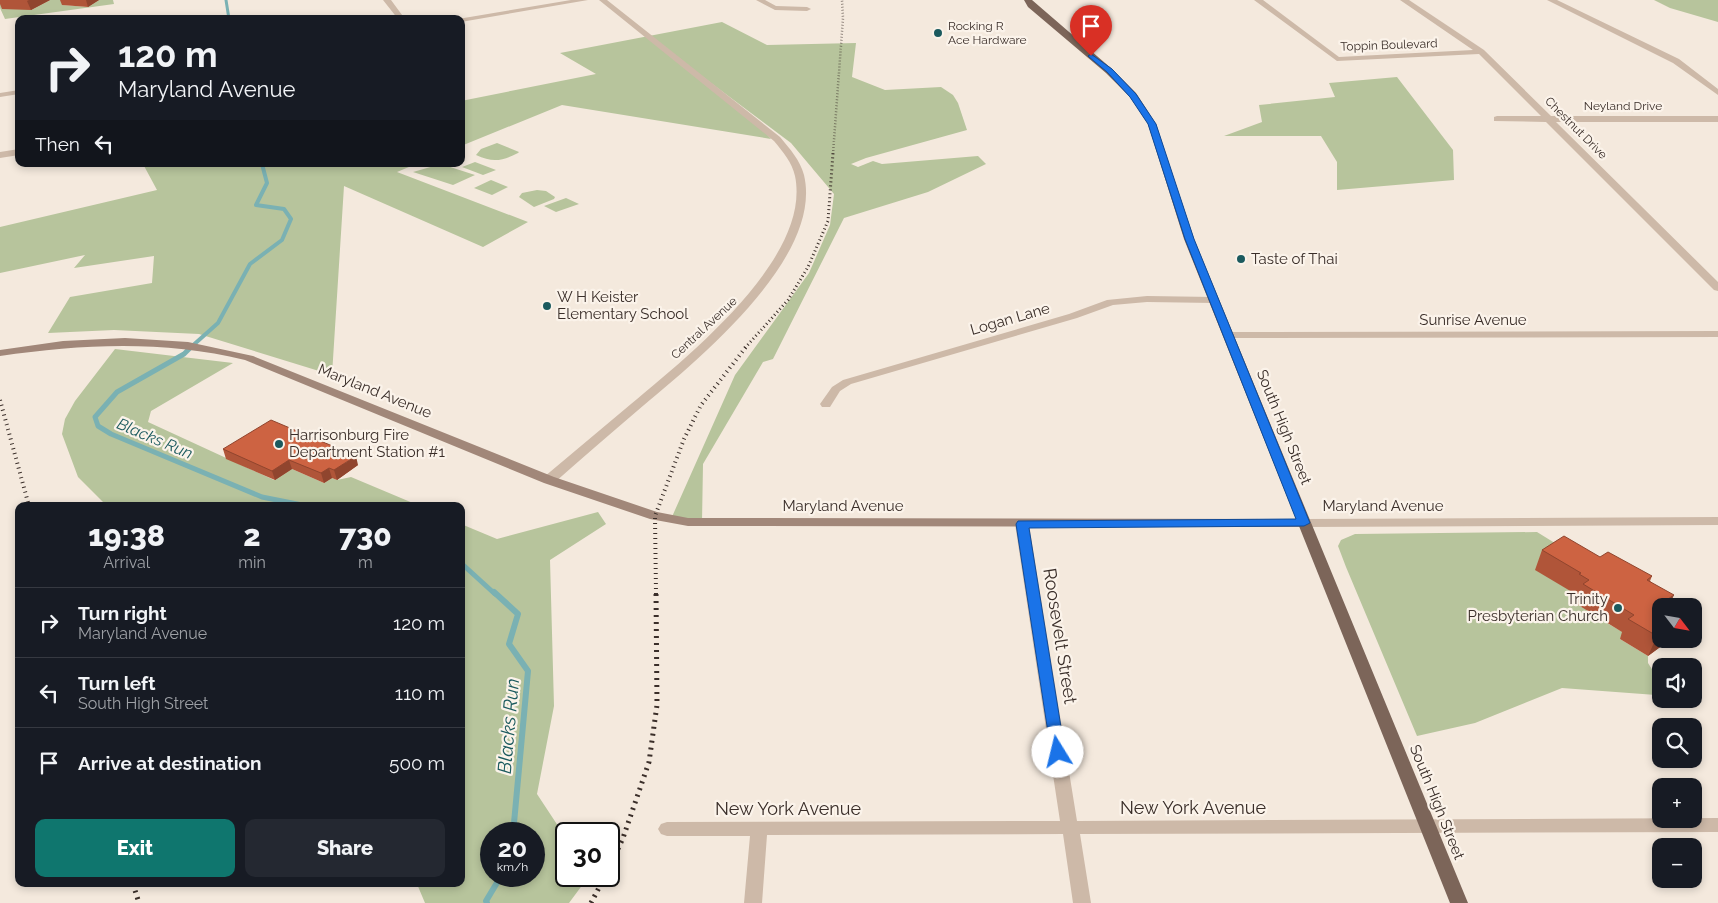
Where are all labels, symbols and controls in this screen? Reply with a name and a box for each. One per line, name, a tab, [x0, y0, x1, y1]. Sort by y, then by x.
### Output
pin	[1070, 5, 1112, 56]
icon: arrive	[1077, 12, 1105, 40]
place label: Rocking R Ace Hardware	[948, 19, 1027, 47]
marker: Rocking R Ace Hardware	[932, 27, 944, 39]
text: 120 m	[118, 34, 218, 75]
icon: right	[35, 35, 100, 100]
street label: Toppin Boulevard	[1340, 36, 1438, 54]
text: Maryland Avenue	[118, 76, 295, 102]
street label: Chestnut Drive	[1542, 94, 1610, 162]
street label: Neyland Drive	[1584, 99, 1662, 113]
icon: left	[90, 130, 118, 158]
text: Then	[35, 133, 80, 155]
place label: Taste of Thai	[1251, 250, 1338, 268]
marker: Taste of Thai	[1235, 253, 1247, 265]
place label: W H Keister Elementary School	[557, 288, 689, 323]
street label: Central Avenue	[668, 294, 740, 362]
street label: Logan Lane	[968, 299, 1052, 339]
marker: W H Keister Elementary School	[541, 300, 553, 312]
street label: Sunrise Avenue	[1419, 311, 1527, 329]
street label: Maryland Avenue	[316, 360, 435, 422]
street label: South High Street	[1253, 367, 1315, 487]
water label: Blacks Run	[114, 414, 196, 463]
place label: Harrisonburg Fire Department Station #1	[289, 426, 445, 461]
marker: Harrisonburg Fire Department Station #1	[273, 438, 285, 450]
street label: Maryland Avenue	[783, 497, 904, 515]
street label: Maryland Avenue	[1323, 497, 1444, 515]
text: 19:38	[88, 518, 165, 553]
text: 2	[243, 518, 261, 553]
text: 730	[339, 518, 392, 553]
text: Arrival	[103, 553, 150, 572]
text: min	[238, 553, 266, 572]
text: m	[358, 553, 373, 572]
street label: Roosevelt Street	[1039, 567, 1082, 705]
place label: Trinity Presbyterian Church	[1468, 590, 1608, 625]
north arrow	[1652, 598, 1702, 648]
map controls	[1652, 598, 1702, 888]
text: Turn right	[78, 602, 167, 624]
marker: Trinity Presbyterian Church	[1612, 602, 1624, 614]
icon: right	[35, 609, 63, 637]
text: 120 m	[393, 612, 445, 634]
text: Maryland Avenue	[78, 624, 207, 643]
button: sound	[1652, 658, 1702, 708]
text: Turn left	[78, 672, 155, 694]
water label: Blacks Run	[493, 677, 523, 775]
icon: left	[35, 679, 63, 707]
text: 110 m	[395, 682, 445, 704]
text: South High Street	[78, 694, 208, 713]
button: search	[1652, 718, 1702, 768]
position arrow	[1031, 725, 1083, 777]
street label: South High Street	[1406, 742, 1468, 862]
icon: arrive	[35, 749, 63, 777]
text: Arrive at destination	[78, 752, 262, 774]
text: 500 m	[389, 752, 445, 774]
button: +	[1652, 778, 1702, 828]
street label: New York Avenue	[1120, 797, 1266, 818]
street label: New York Avenue	[715, 798, 861, 819]
button: Exit	[35, 819, 235, 877]
button: Share	[245, 819, 445, 877]
speed limit sign: 30	[555, 822, 620, 887]
text: 20	[498, 833, 527, 863]
button: −	[1652, 838, 1702, 888]
text: km/h	[497, 860, 528, 874]

